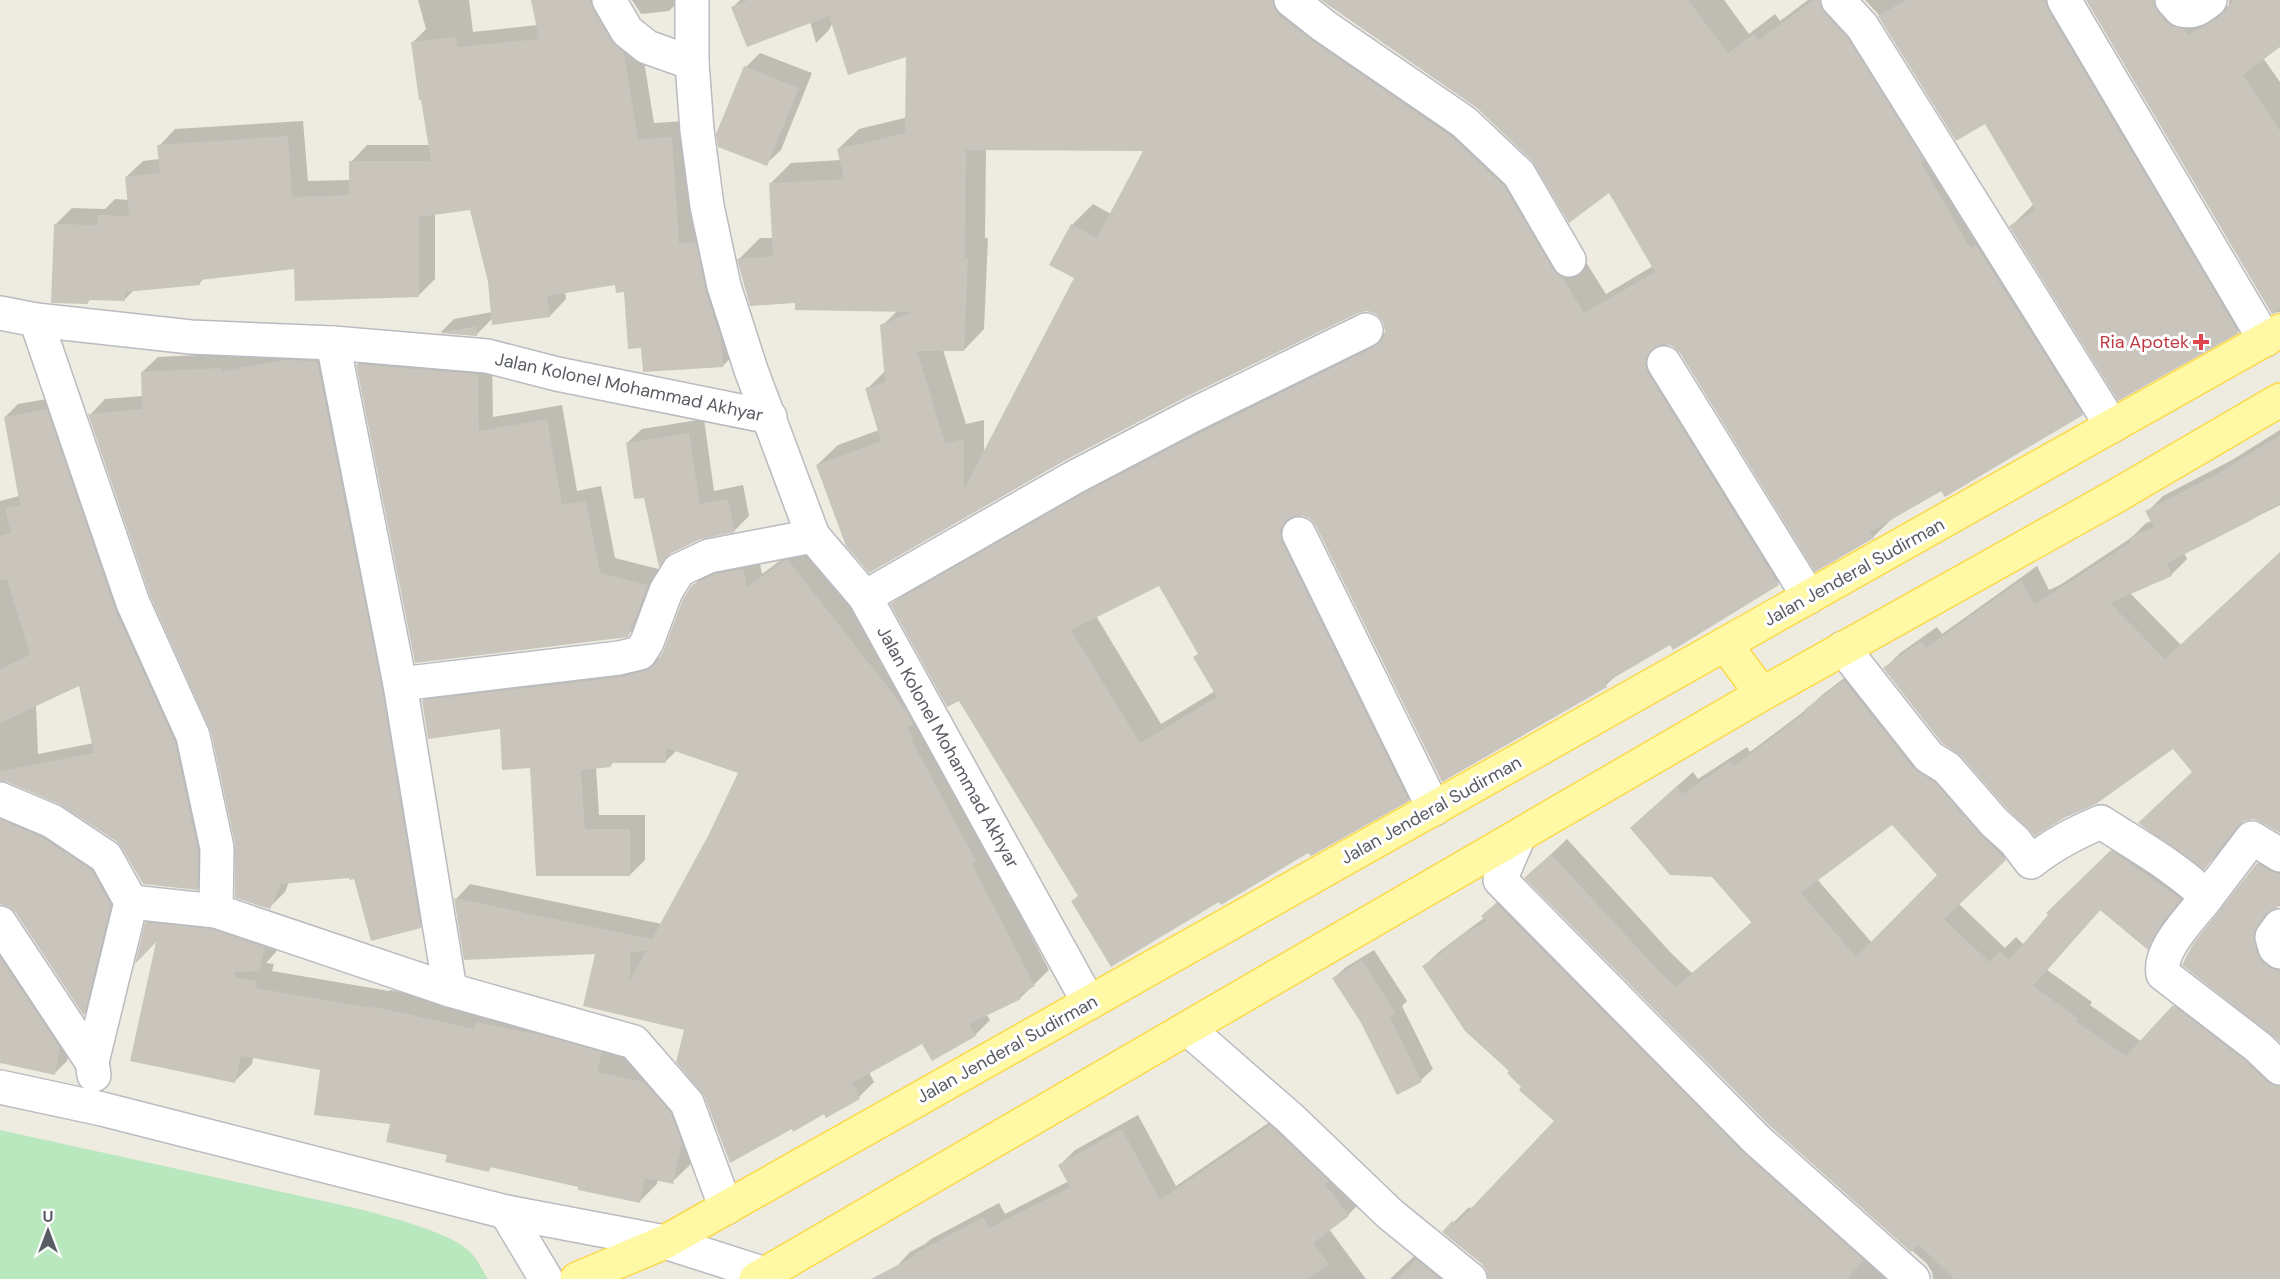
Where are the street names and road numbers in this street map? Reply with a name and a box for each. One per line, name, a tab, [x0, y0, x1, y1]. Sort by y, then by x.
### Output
street label: Jalan Kolonel Mohammad Akhyar	[493, 347, 765, 427]
street label: Jalan Jenderal Sudirman	[1759, 512, 1949, 632]
street label: Jalan Kolonel Mohammad Akhyar	[871, 622, 1025, 873]
street label: Jalan Jenderal Sudirman	[1336, 750, 1526, 870]
street label: Jalan Jenderal Sudirman	[912, 989, 1102, 1109]

